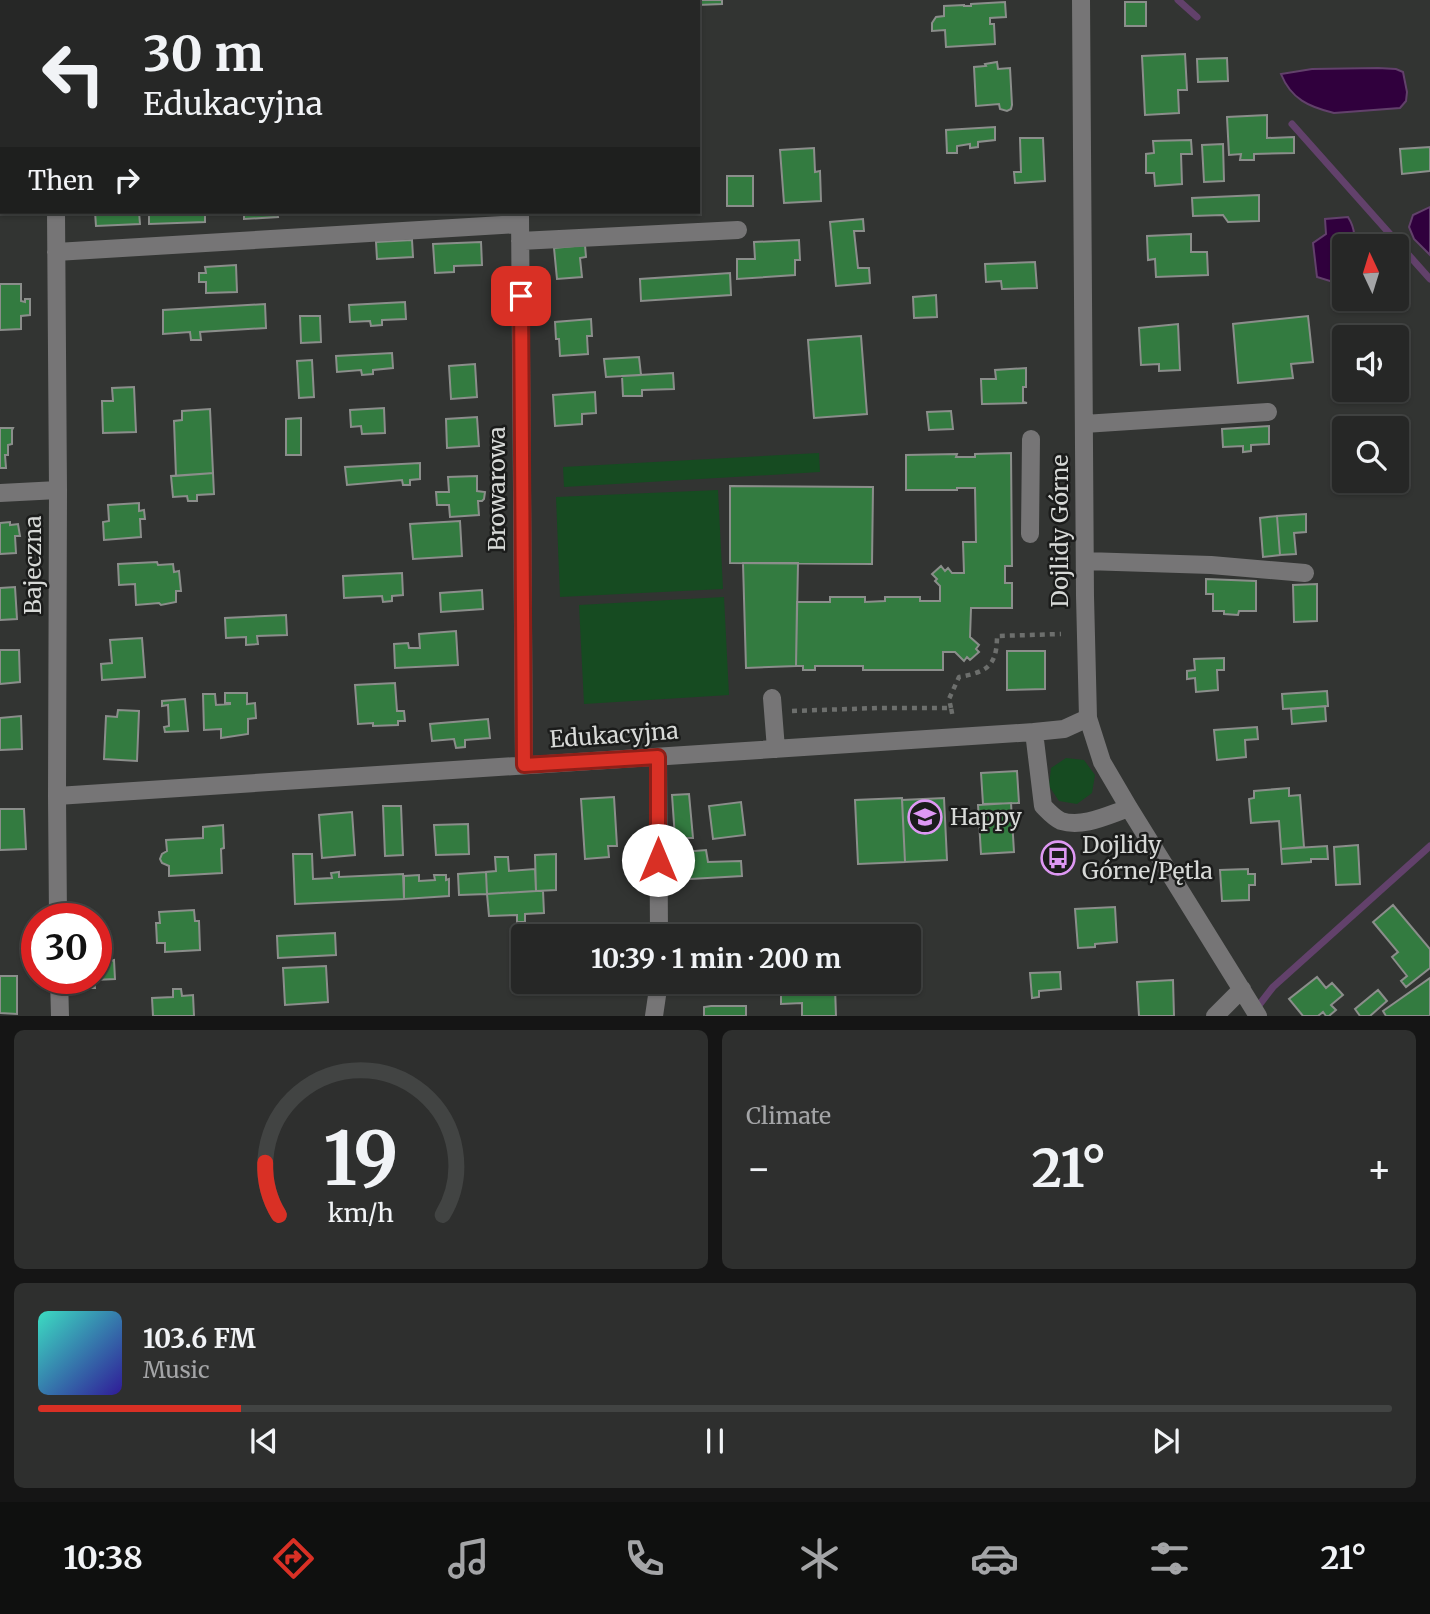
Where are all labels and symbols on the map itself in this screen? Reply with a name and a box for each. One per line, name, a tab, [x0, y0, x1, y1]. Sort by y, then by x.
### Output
north arrow	[1332, 234, 1409, 312]
pin	[491, 266, 551, 326]
street label: Browarowa	[482, 427, 511, 551]
street label: Dojlidy Górne	[1045, 455, 1074, 607]
street label: Bajeczna	[18, 515, 47, 615]
street label: Edukacyjna	[548, 716, 680, 753]
school or university icon: Happy	[906, 798, 944, 836]
place label: Happy	[950, 802, 1023, 831]
position arrow	[621, 823, 695, 897]
place label: Dojlidy Górne/Pętla	[1082, 830, 1213, 885]
bus stop icon: Dojlidy Górne/Pętla	[1039, 839, 1077, 877]
speed limit sign: 30	[21, 903, 112, 994]

